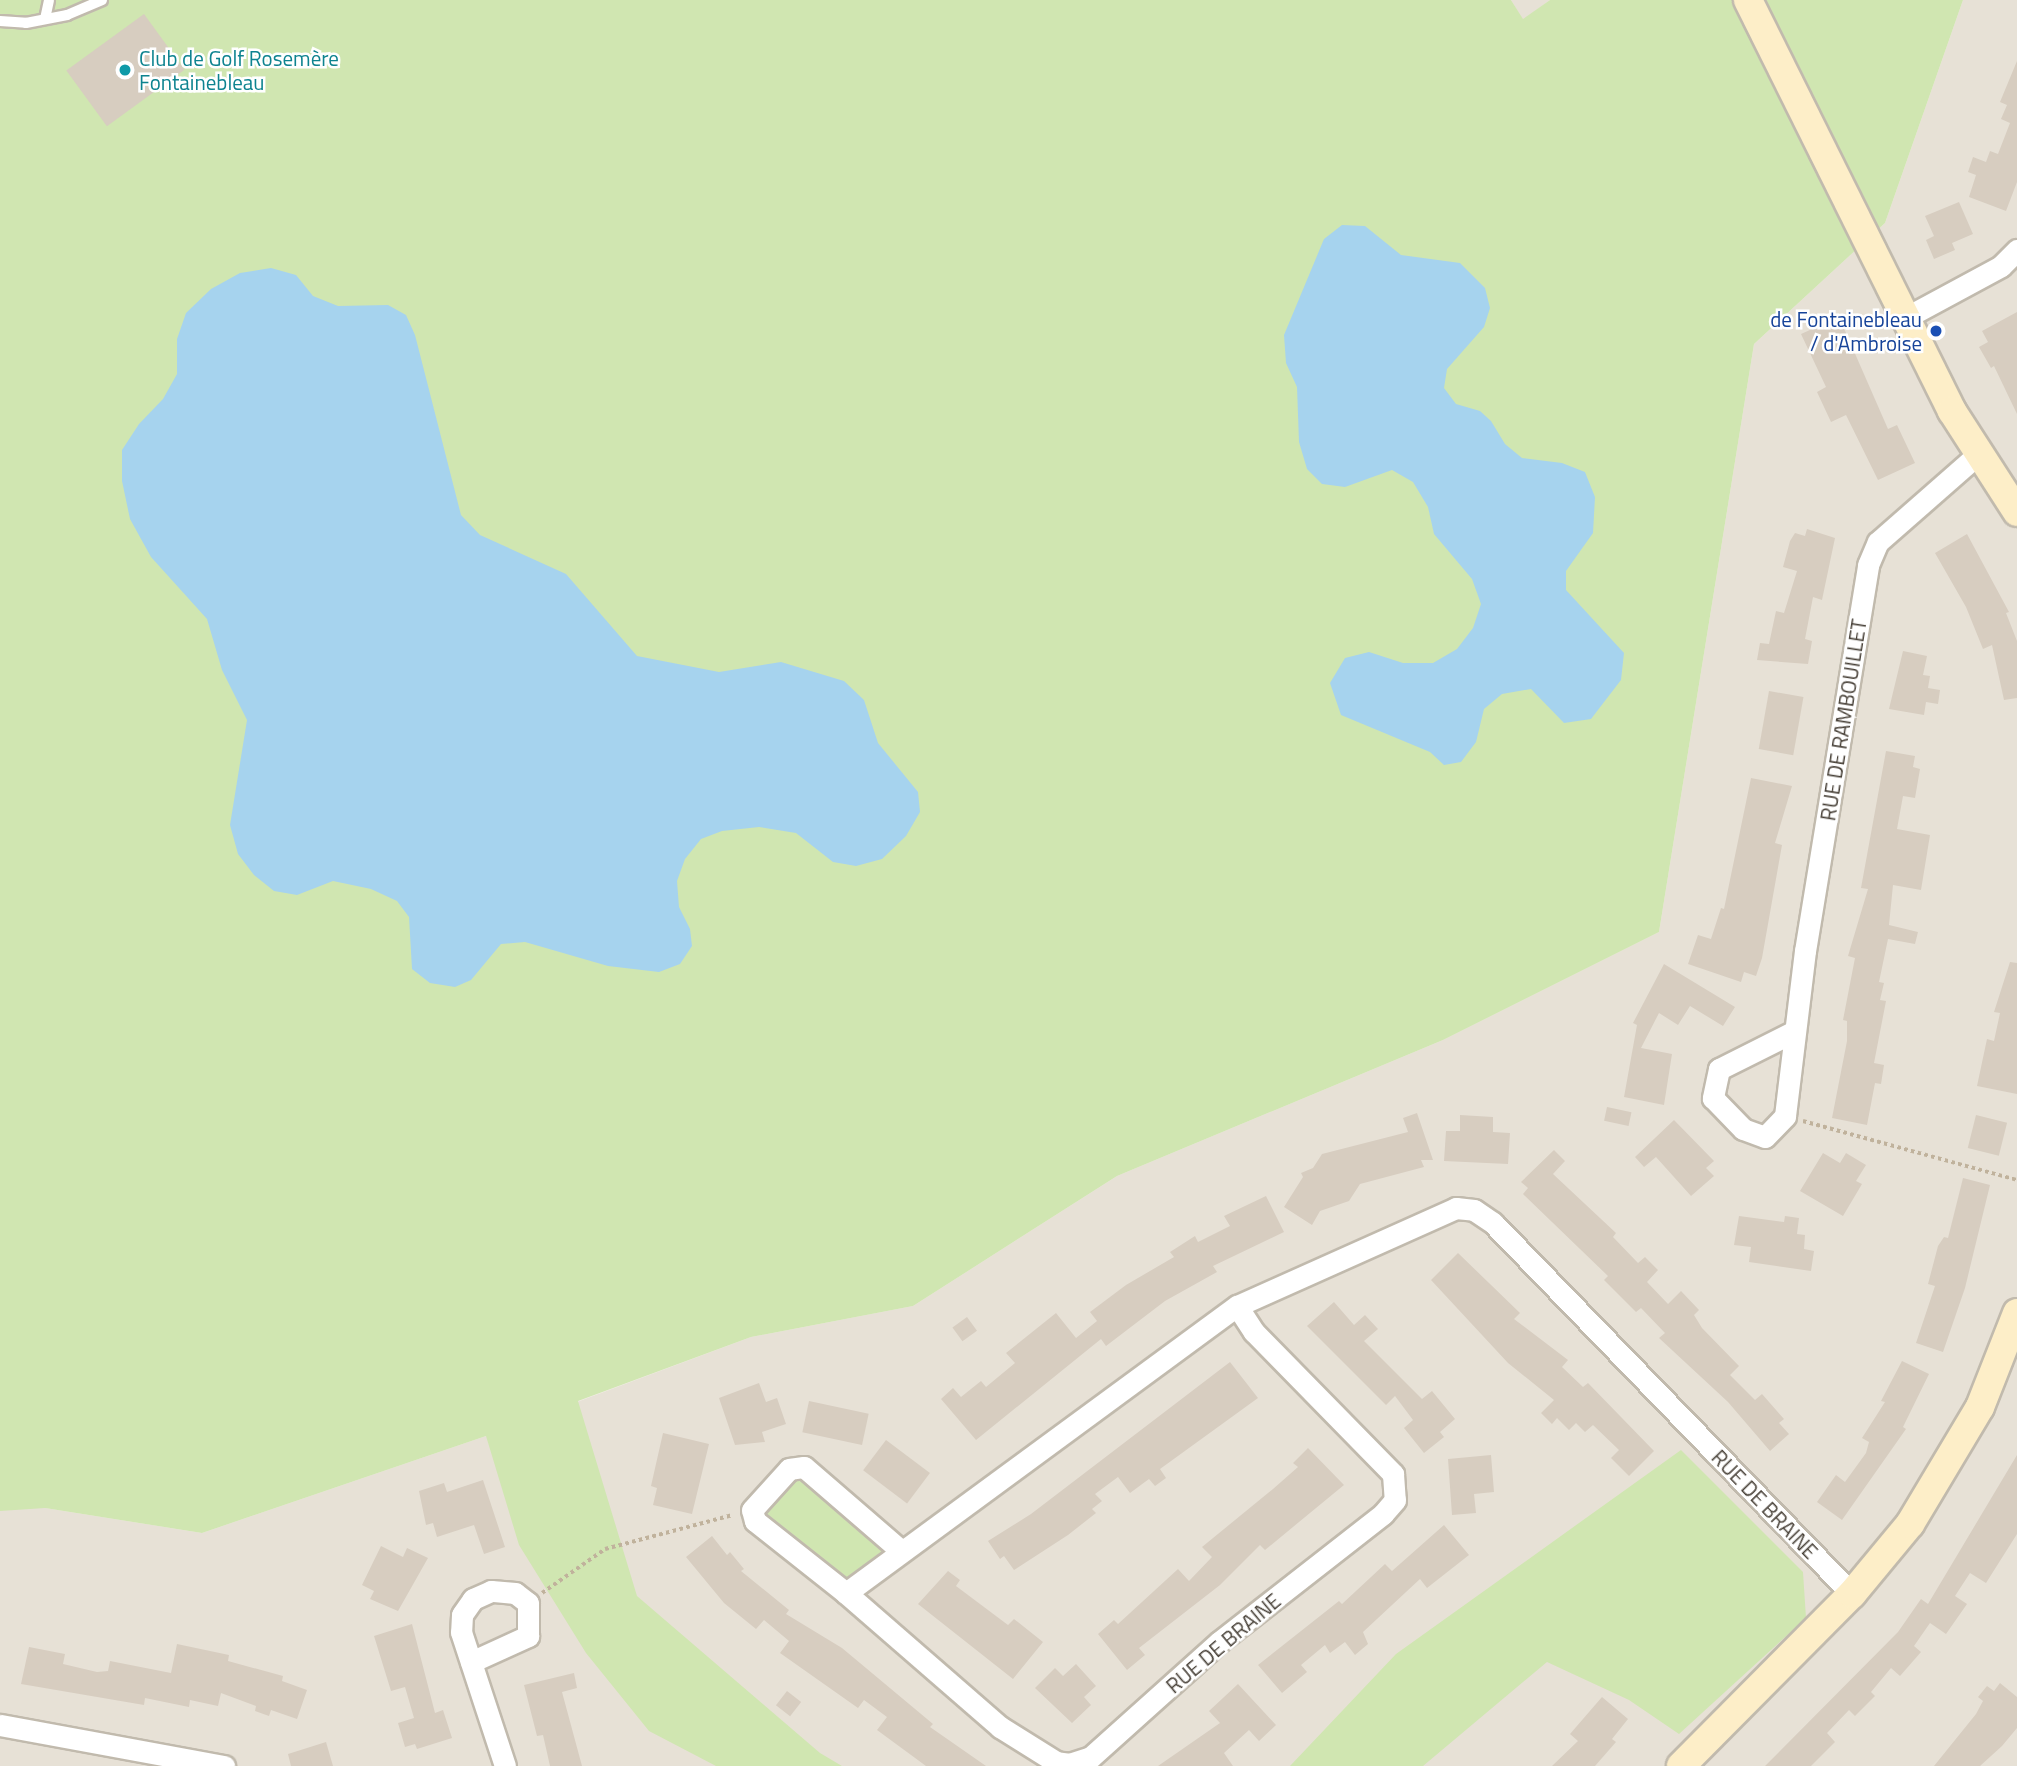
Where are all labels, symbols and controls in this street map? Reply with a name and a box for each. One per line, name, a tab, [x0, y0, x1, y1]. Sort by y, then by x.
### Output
place label: Club de Golf Rosemère Fontainebleau	[139, 45, 339, 95]
marker: Club de Golf Rosemère Fontainebleau	[117, 62, 133, 78]
place label: de Fontainebleau / d'Ambroise	[1770, 306, 1922, 356]
marker: de Fontainebleau / d'Ambroise	[1928, 323, 1944, 339]
street label: RUE DE RAMBOUILLET	[1815, 617, 1871, 823]
street label: RUE DE BRAINE	[1707, 1444, 1823, 1564]
street label: RUE DE BRAINE	[1161, 1588, 1285, 1698]

